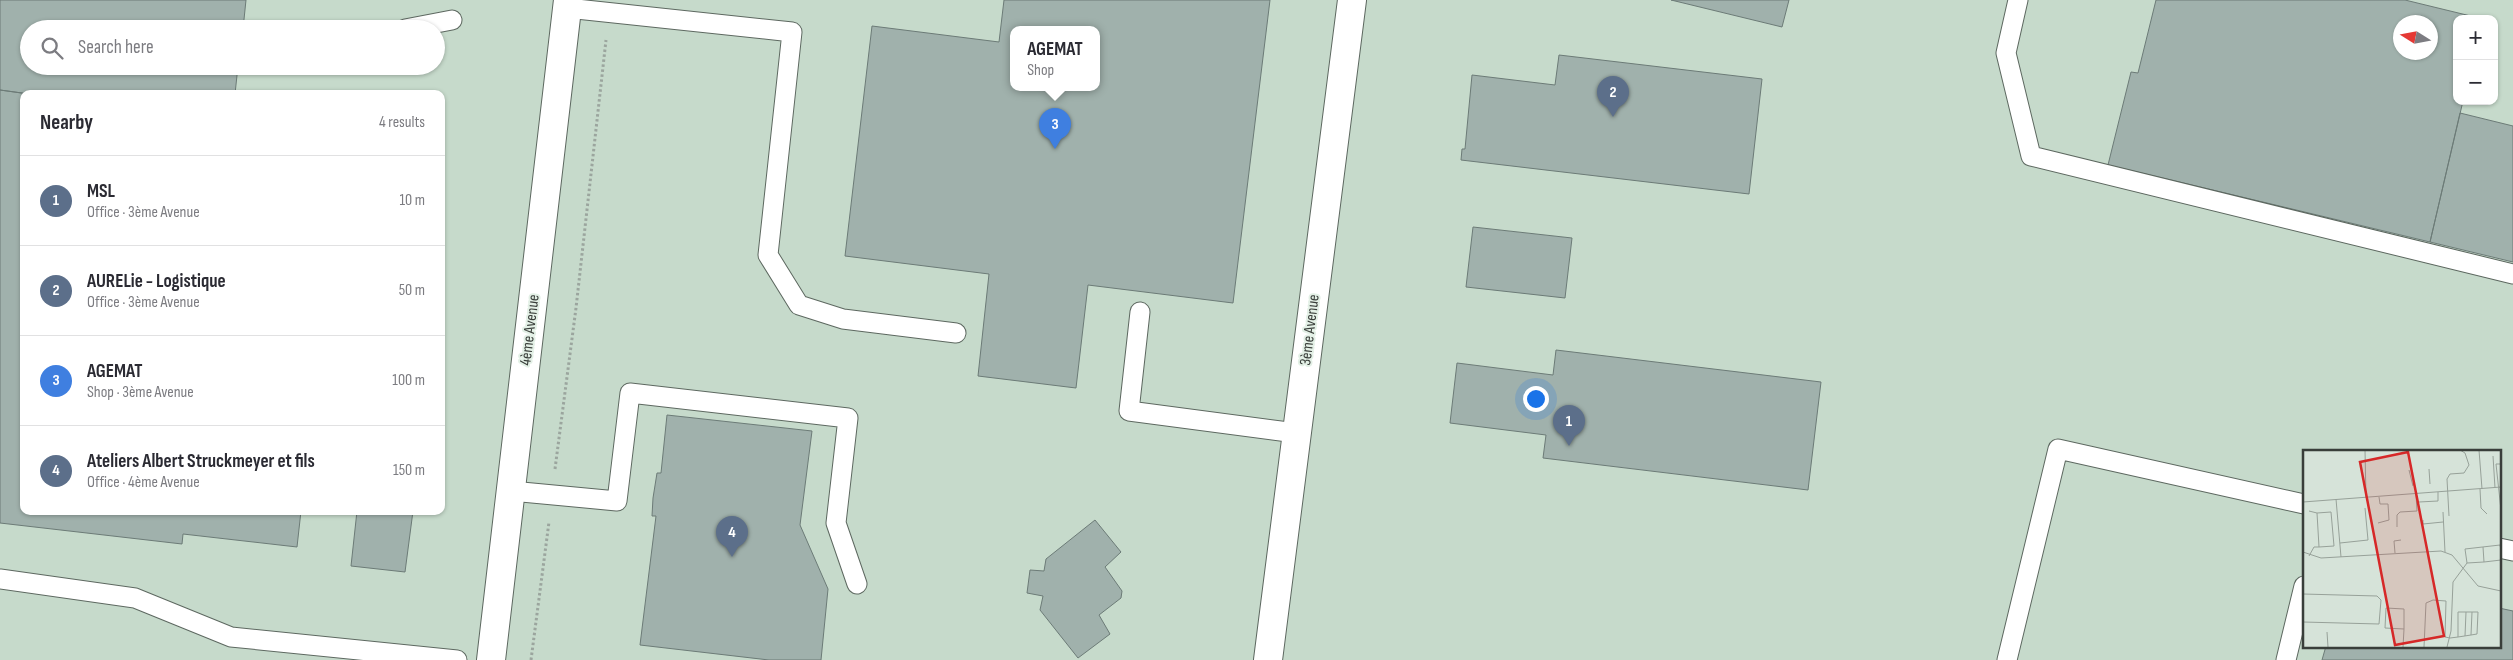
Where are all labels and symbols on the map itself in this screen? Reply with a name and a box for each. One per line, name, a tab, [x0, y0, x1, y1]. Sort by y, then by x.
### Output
north arrow	[2393, 15, 2438, 60]
pin: 2	[1597, 76, 1629, 117]
pin: 3	[1039, 108, 1071, 149]
street label: 4ème Avenue	[516, 293, 544, 367]
street label: 3ème Avenue	[1296, 293, 1324, 367]
your location	[1523, 386, 1549, 412]
pin: 1	[1553, 405, 1585, 446]
inset map	[2303, 450, 2500, 648]
pin: 4	[716, 516, 748, 557]

